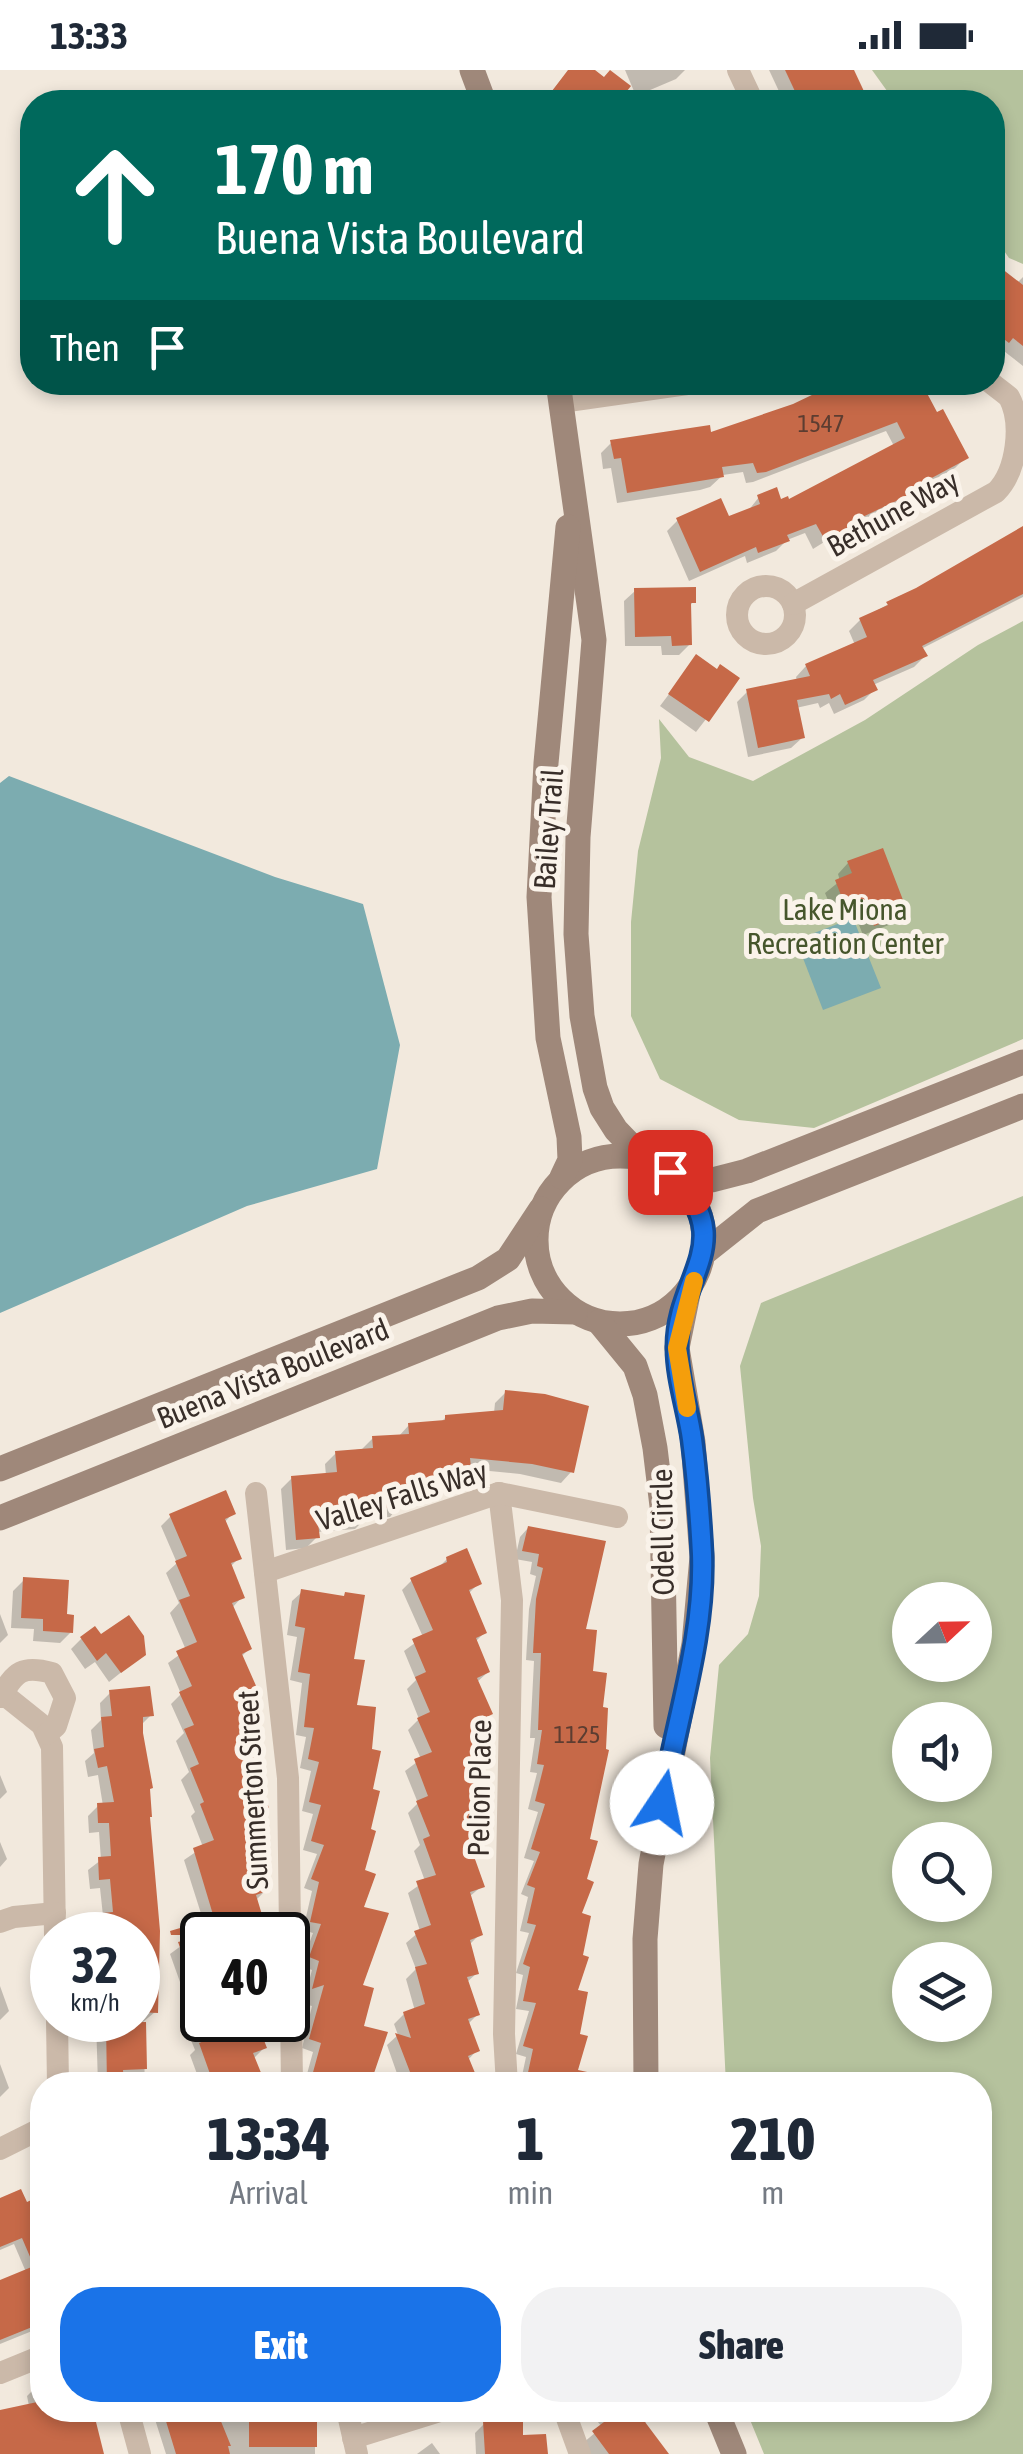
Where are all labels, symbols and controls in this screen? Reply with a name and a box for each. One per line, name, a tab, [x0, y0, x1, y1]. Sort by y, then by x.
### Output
text: 13:33	[50, 14, 128, 57]
text: 170 m	[215, 129, 374, 209]
icon: ahead	[50, 130, 180, 260]
text: Buena Vista Boulevard	[215, 212, 585, 264]
icon: arrive	[140, 320, 195, 375]
text: Then	[50, 326, 120, 369]
house number: 1547	[797, 409, 845, 437]
street label: Bethune Way	[821, 463, 964, 563]
street label: Bailey Trail	[527, 767, 569, 890]
park label: Lake Miona Recreation Center	[747, 892, 945, 960]
pin	[628, 1130, 713, 1215]
icon: arrive	[643, 1145, 698, 1200]
street label: Buena Vista Boulevard	[152, 1311, 393, 1435]
street label: Valley Falls Way	[312, 1453, 491, 1537]
street label: Odell Circle	[644, 1468, 680, 1596]
north arrow	[892, 1582, 992, 1682]
map controls	[892, 1582, 992, 2042]
street label: Summerton Street	[230, 1690, 274, 1891]
button: sound	[892, 1702, 992, 1802]
street label: Pelion Place	[461, 1719, 497, 1857]
house number: 1125	[553, 1720, 601, 1748]
position arrow	[610, 1751, 714, 1855]
button: search	[892, 1822, 992, 1922]
speed limit sign: 40	[180, 1912, 310, 2042]
text: 32	[71, 1936, 118, 1994]
button: layers	[892, 1942, 992, 2042]
text: km/h	[70, 1988, 120, 2016]
text: 13:34	[207, 2104, 330, 2173]
text: 1	[516, 2104, 545, 2173]
text: 210	[730, 2104, 815, 2173]
text: Arrival	[230, 2174, 308, 2211]
text: min	[507, 2174, 553, 2211]
text: m	[761, 2174, 784, 2211]
button: Exit	[60, 2287, 501, 2402]
button: Share	[521, 2287, 962, 2402]

